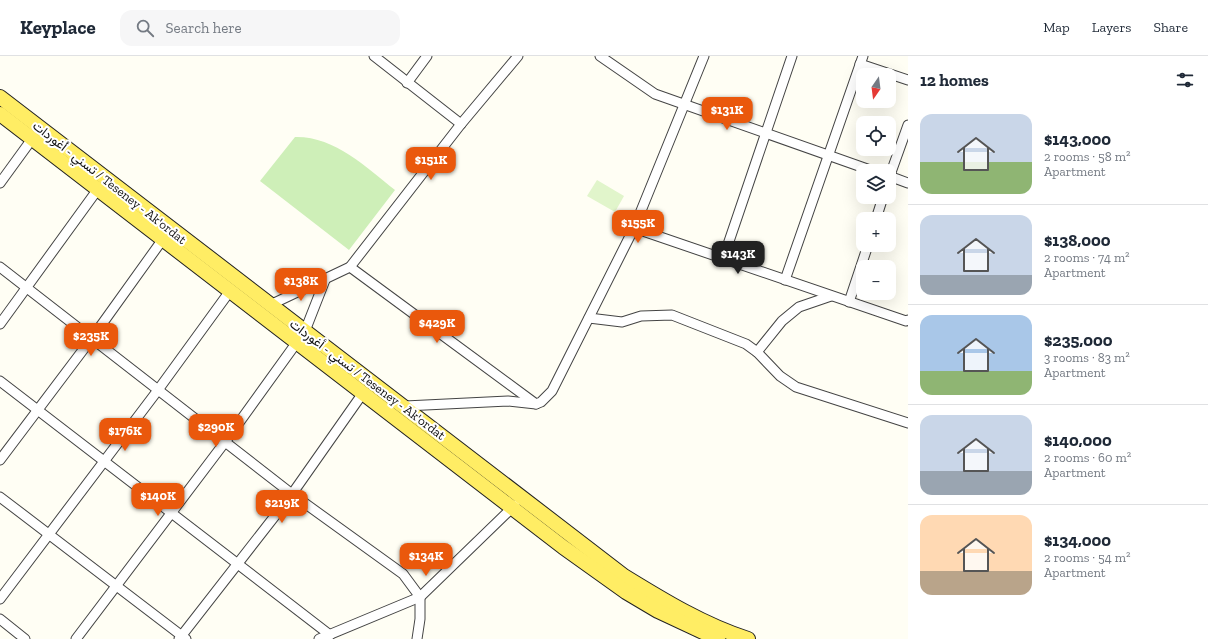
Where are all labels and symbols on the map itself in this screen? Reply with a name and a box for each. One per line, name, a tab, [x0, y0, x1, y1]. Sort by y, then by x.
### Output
north arrow	[856, 68, 896, 108]
pin: $131K	[699, 97, 755, 131]
street label: تسني - أغوردات / Teseney - Ak'ordat	[28, 118, 190, 250]
pin: $151K	[403, 147, 459, 181]
pin: $155K	[610, 210, 666, 244]
pin: $143K	[710, 241, 766, 275]
pin: $138K	[273, 268, 329, 302]
pin: $429K	[409, 310, 465, 344]
street label: تسني - أغوردات / Teseney - Ak'ordat	[285, 316, 449, 445]
pin: $235K	[63, 323, 119, 357]
pin: $290K	[188, 414, 244, 448]
pin: $176K	[97, 418, 153, 452]
pin: $140K	[130, 483, 186, 517]
pin: $219K	[254, 490, 310, 524]
pin: $134K	[398, 543, 454, 577]

